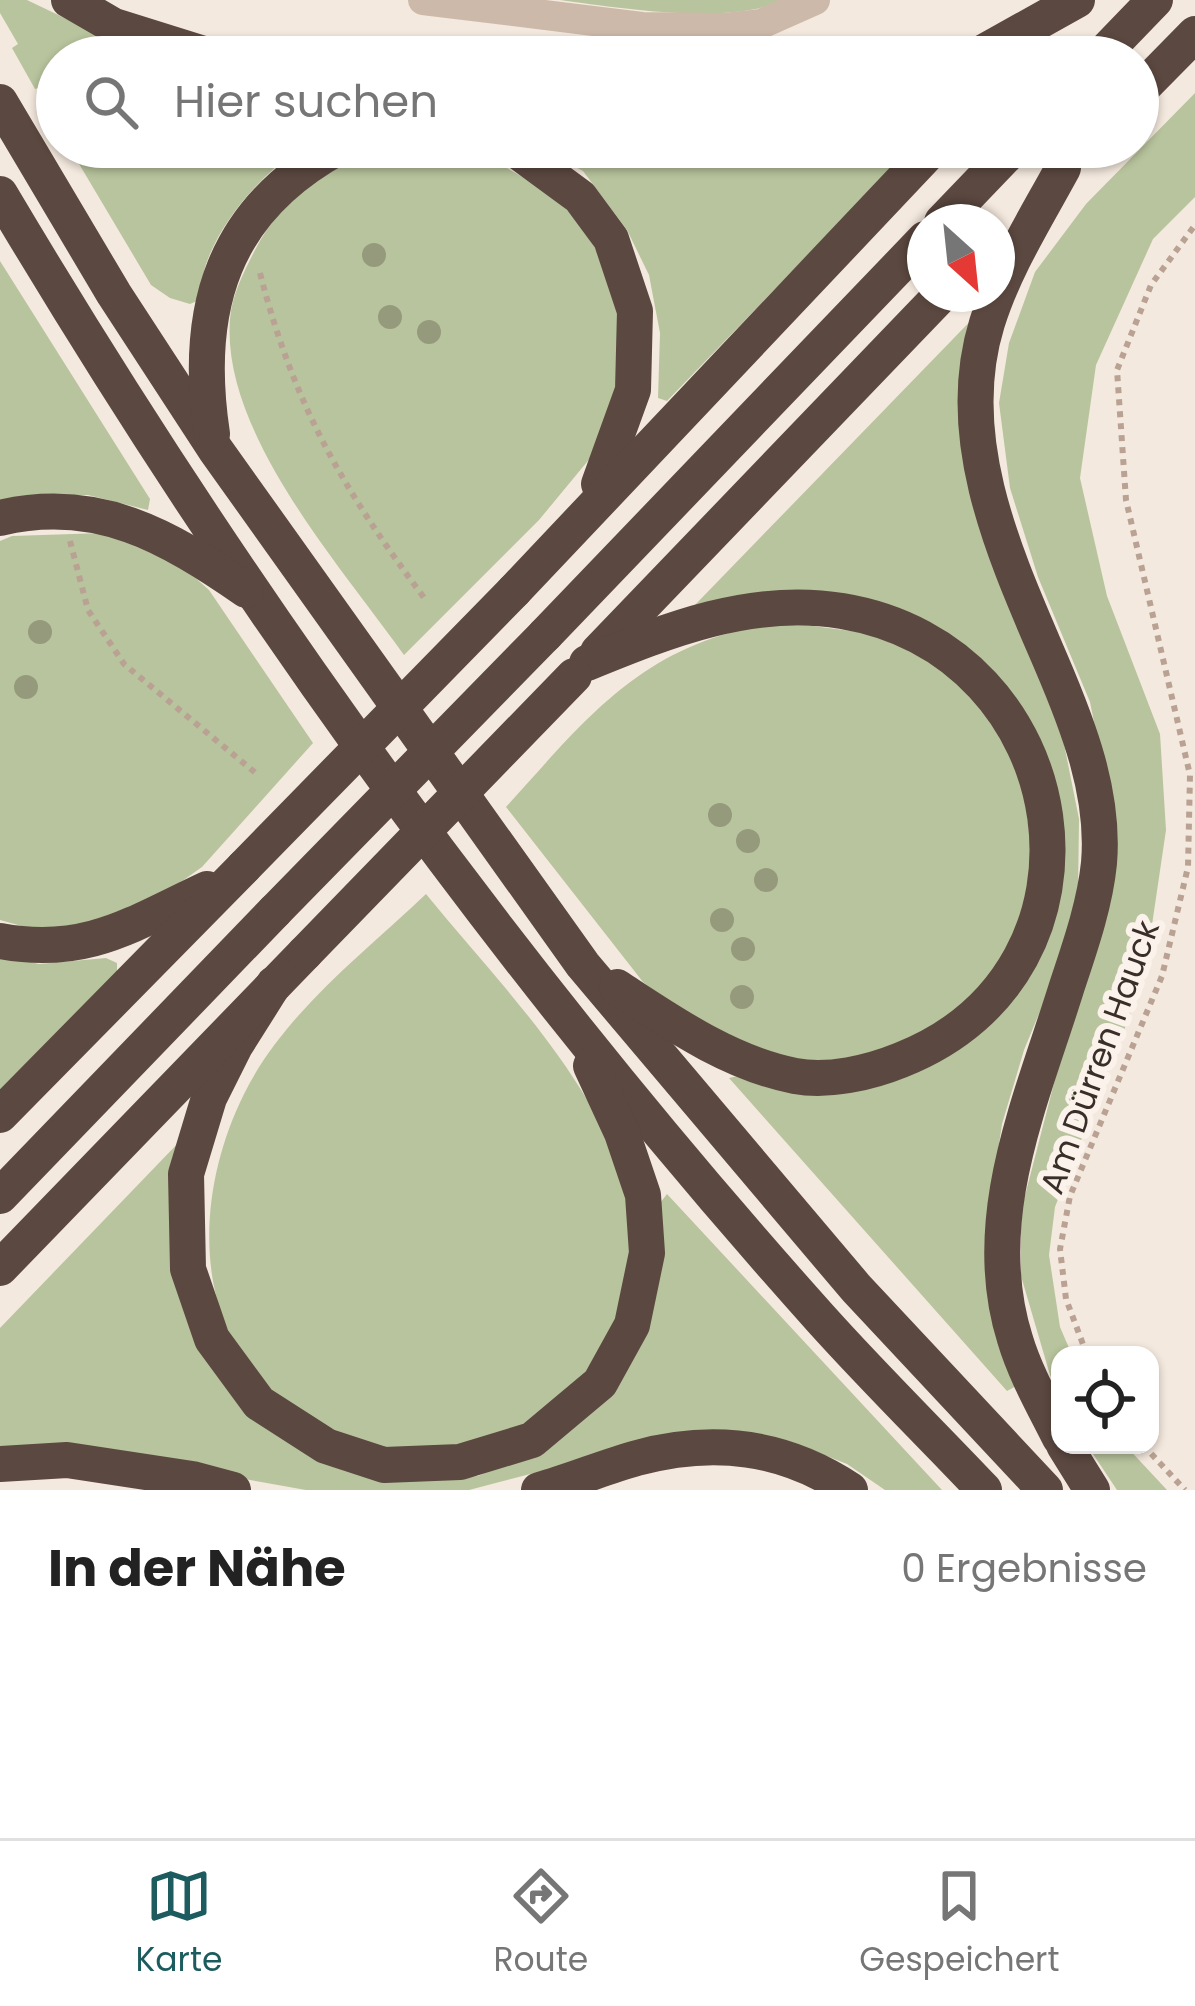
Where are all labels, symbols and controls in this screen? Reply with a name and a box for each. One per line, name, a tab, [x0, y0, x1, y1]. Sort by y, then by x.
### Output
search box	[36, 36, 1159, 168]
icon: search	[78, 69, 144, 135]
text: Hier suchen	[174, 70, 438, 133]
north arrow	[907, 204, 1015, 312]
street label: Am Dürren Hauck	[1028, 914, 1171, 1200]
map controls	[1051, 1346, 1159, 1454]
button: locate	[1051, 1346, 1159, 1454]
text: In der Nähe	[48, 1532, 346, 1604]
text: 0 Ergebnisse	[901, 1541, 1147, 1596]
tab: Karte	[136, 1863, 222, 1985]
tab: Route	[493, 1863, 588, 1985]
tab: Gespeichert	[859, 1863, 1059, 1985]

